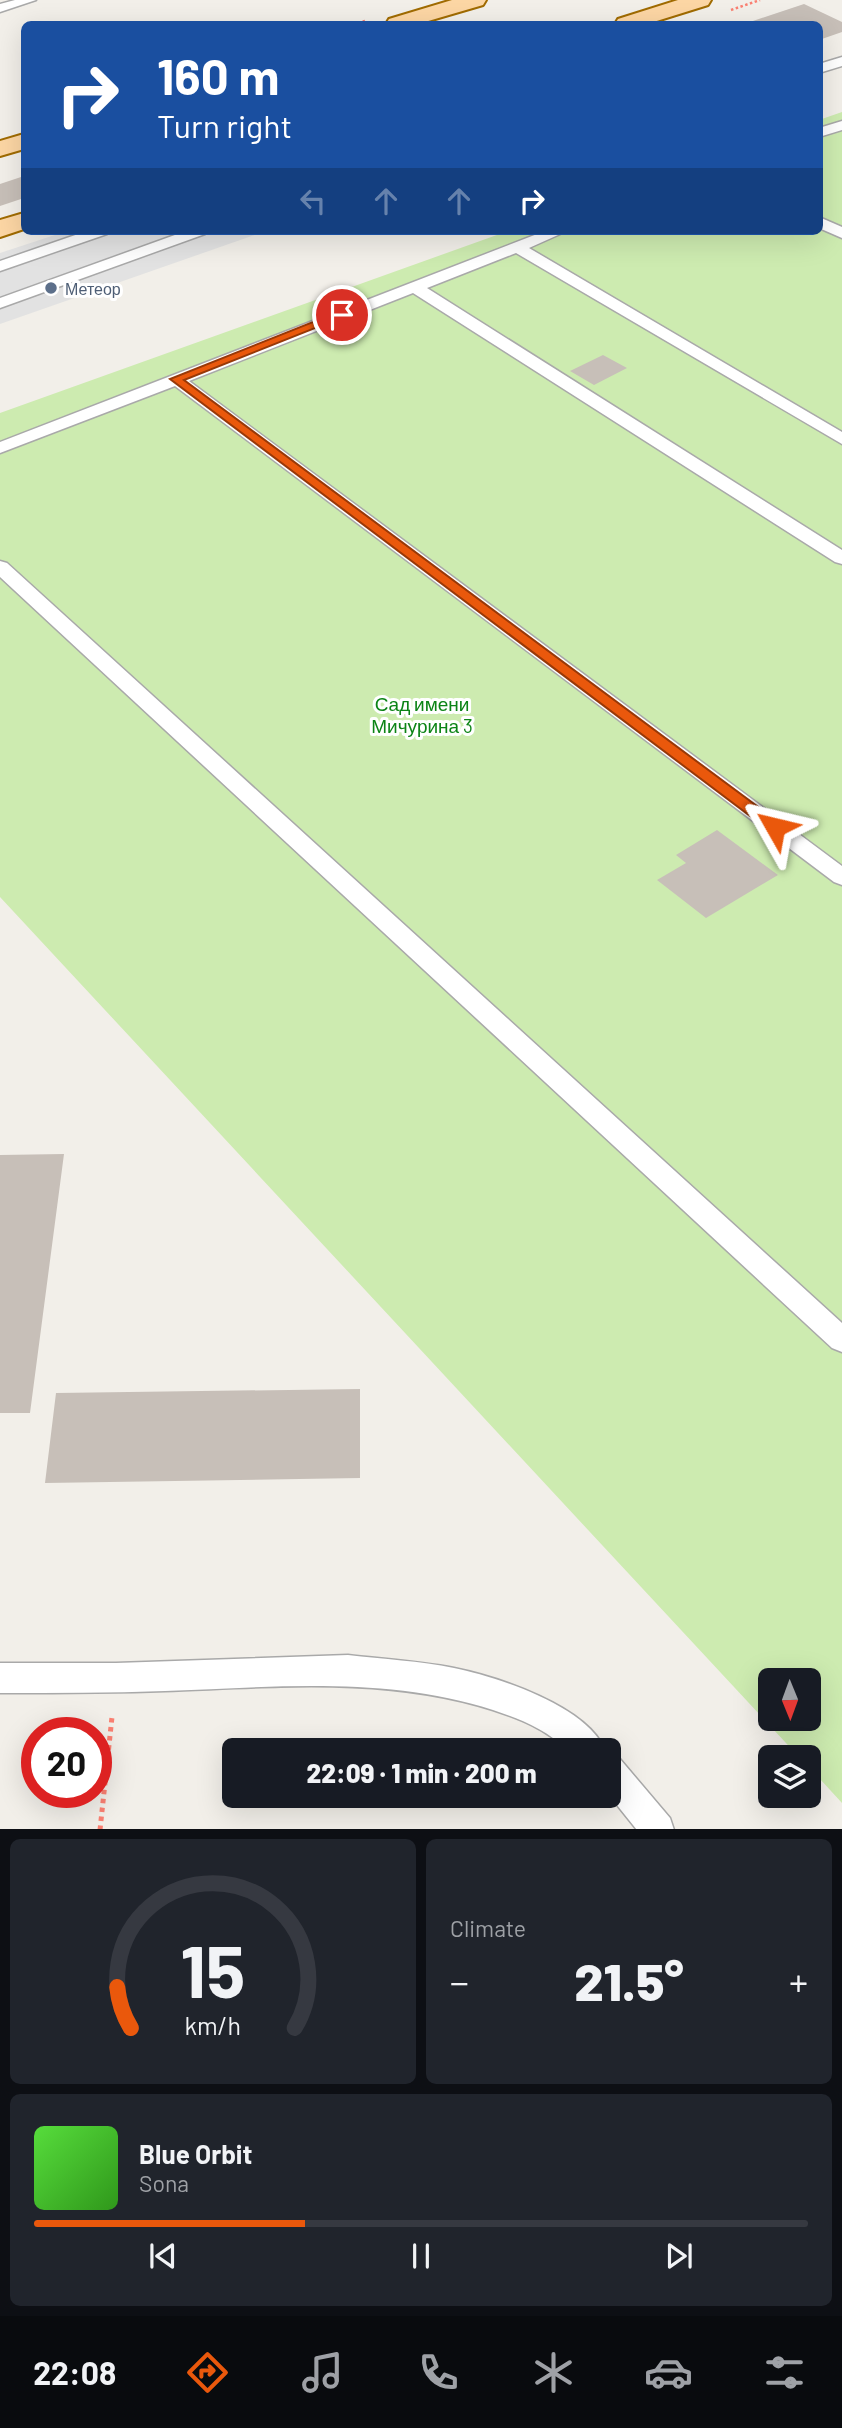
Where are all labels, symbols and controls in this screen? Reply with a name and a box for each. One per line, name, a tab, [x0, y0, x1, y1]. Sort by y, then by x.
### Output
text: 160 m	[157, 46, 279, 105]
icon: right	[42, 49, 133, 140]
text: Turn right	[157, 106, 292, 144]
icon: left	[294, 182, 332, 220]
icon: ahead	[367, 182, 405, 220]
icon: ahead	[440, 182, 478, 220]
icon: right	[513, 182, 551, 220]
place label: Метеор	[65, 279, 121, 298]
marker: Метеор	[43, 280, 59, 296]
pin	[312, 285, 372, 345]
icon: arrive	[323, 296, 361, 334]
park label: Сад имени Мичурина 3	[371, 692, 473, 737]
position arrow	[738, 790, 812, 864]
north arrow	[758, 1668, 821, 1731]
map controls	[758, 1668, 821, 1808]
speed limit sign: 20	[21, 1717, 112, 1808]
button: layers	[758, 1745, 821, 1808]
text: 22:09 · 1 min · 200 m	[306, 1757, 537, 1788]
text: Climate	[450, 1914, 526, 1942]
text: 15	[180, 1925, 246, 2013]
text: 21.5°	[574, 1949, 684, 2011]
text: −	[450, 1958, 469, 2004]
text: +	[789, 1958, 808, 2004]
text: km/h	[185, 2009, 241, 2039]
text: Blue Orbit	[139, 2138, 252, 2169]
text: Sona	[139, 2169, 189, 2197]
icon: previous	[144, 2237, 182, 2275]
icon: pause	[402, 2237, 440, 2275]
icon: next	[660, 2237, 698, 2275]
icon: directions	[183, 2348, 232, 2397]
icon: music	[298, 2348, 347, 2397]
icon: phone	[414, 2348, 463, 2397]
icon: climate	[529, 2348, 578, 2397]
icon: car	[644, 2348, 693, 2397]
icon: filters	[760, 2348, 809, 2397]
text: 22:08	[33, 2353, 116, 2391]

